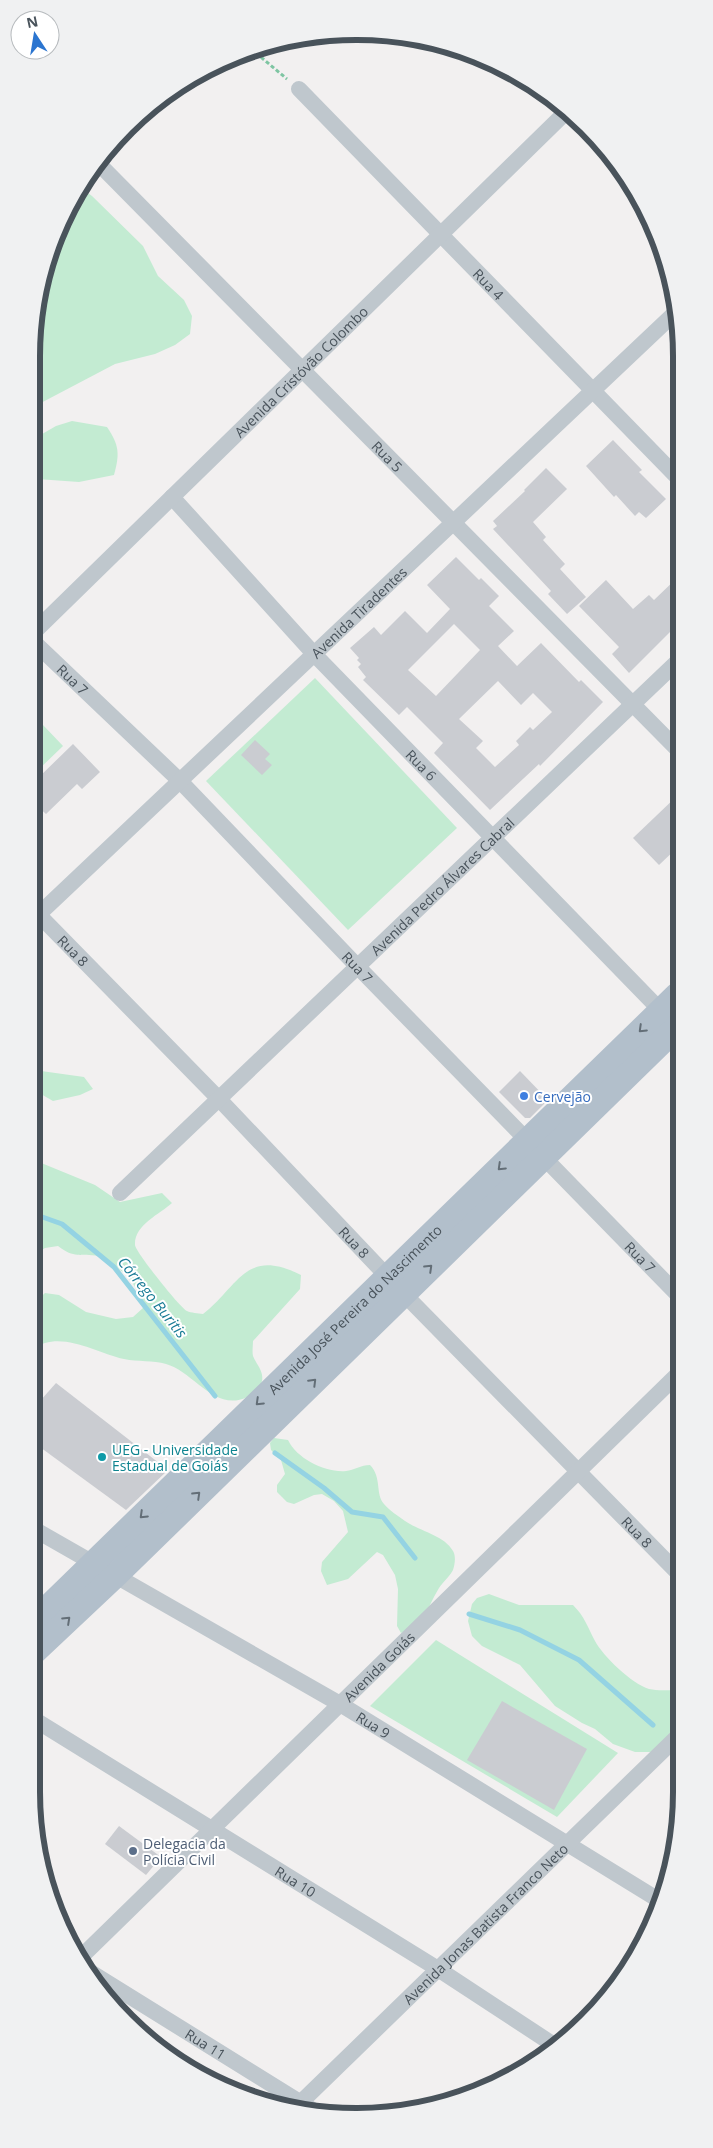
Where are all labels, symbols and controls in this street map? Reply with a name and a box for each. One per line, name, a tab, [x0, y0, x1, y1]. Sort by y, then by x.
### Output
north arrow	[10, 10, 60, 60]
text: N	[25, 11, 40, 32]
street label: Rua 4	[469, 264, 508, 304]
street label: Avenida Cristóvão Colombo	[230, 302, 372, 441]
street label: Rua 5	[368, 436, 407, 476]
street label: Avenida Tiradentes	[306, 562, 411, 662]
street label: Rua 7	[53, 660, 93, 699]
street label: Rua 6	[402, 745, 441, 784]
street label: Avenida Pedro Álvares Cabral	[366, 813, 518, 959]
street label: Rua 8	[54, 931, 93, 970]
street label: Rua 7	[338, 947, 377, 987]
one-way arrow	[639, 1023, 648, 1032]
place label: Cervejão	[534, 1087, 591, 1106]
marker: Cervejão	[518, 1090, 530, 1102]
one-way arrow	[498, 1161, 507, 1170]
street label: Avenida José Pereira do Nascimento	[263, 1220, 445, 1398]
street label: Rua 8	[335, 1222, 374, 1262]
street label: Rua 7	[621, 1237, 660, 1277]
water label: Córrego Buritis	[114, 1252, 192, 1342]
one-way arrow	[423, 1265, 432, 1274]
one-way arrow	[307, 1378, 316, 1387]
one-way arrow	[256, 1396, 265, 1405]
place label: UEG - Universidade Estadual de Goiás	[112, 1440, 238, 1475]
marker: UEG - Universidade Estadual de Goiás	[96, 1451, 108, 1463]
one-way arrow	[191, 1492, 200, 1501]
one-way arrow	[139, 1509, 148, 1518]
street label: Rua 8	[618, 1512, 657, 1551]
one-way arrow	[62, 1617, 71, 1626]
street label: Avenida Goiás	[339, 1627, 419, 1705]
street label: Rua 9	[353, 1707, 394, 1742]
place label: Delegacia da Polícia Civil	[143, 1834, 226, 1869]
street label: Avenida Jonas Batista Franco Neto	[398, 1839, 572, 2008]
marker: Delegacia da Polícia Civil	[127, 1845, 139, 1857]
street label: Rua 10	[272, 1861, 320, 1901]
street label: Rua 11	[182, 2024, 230, 2064]

